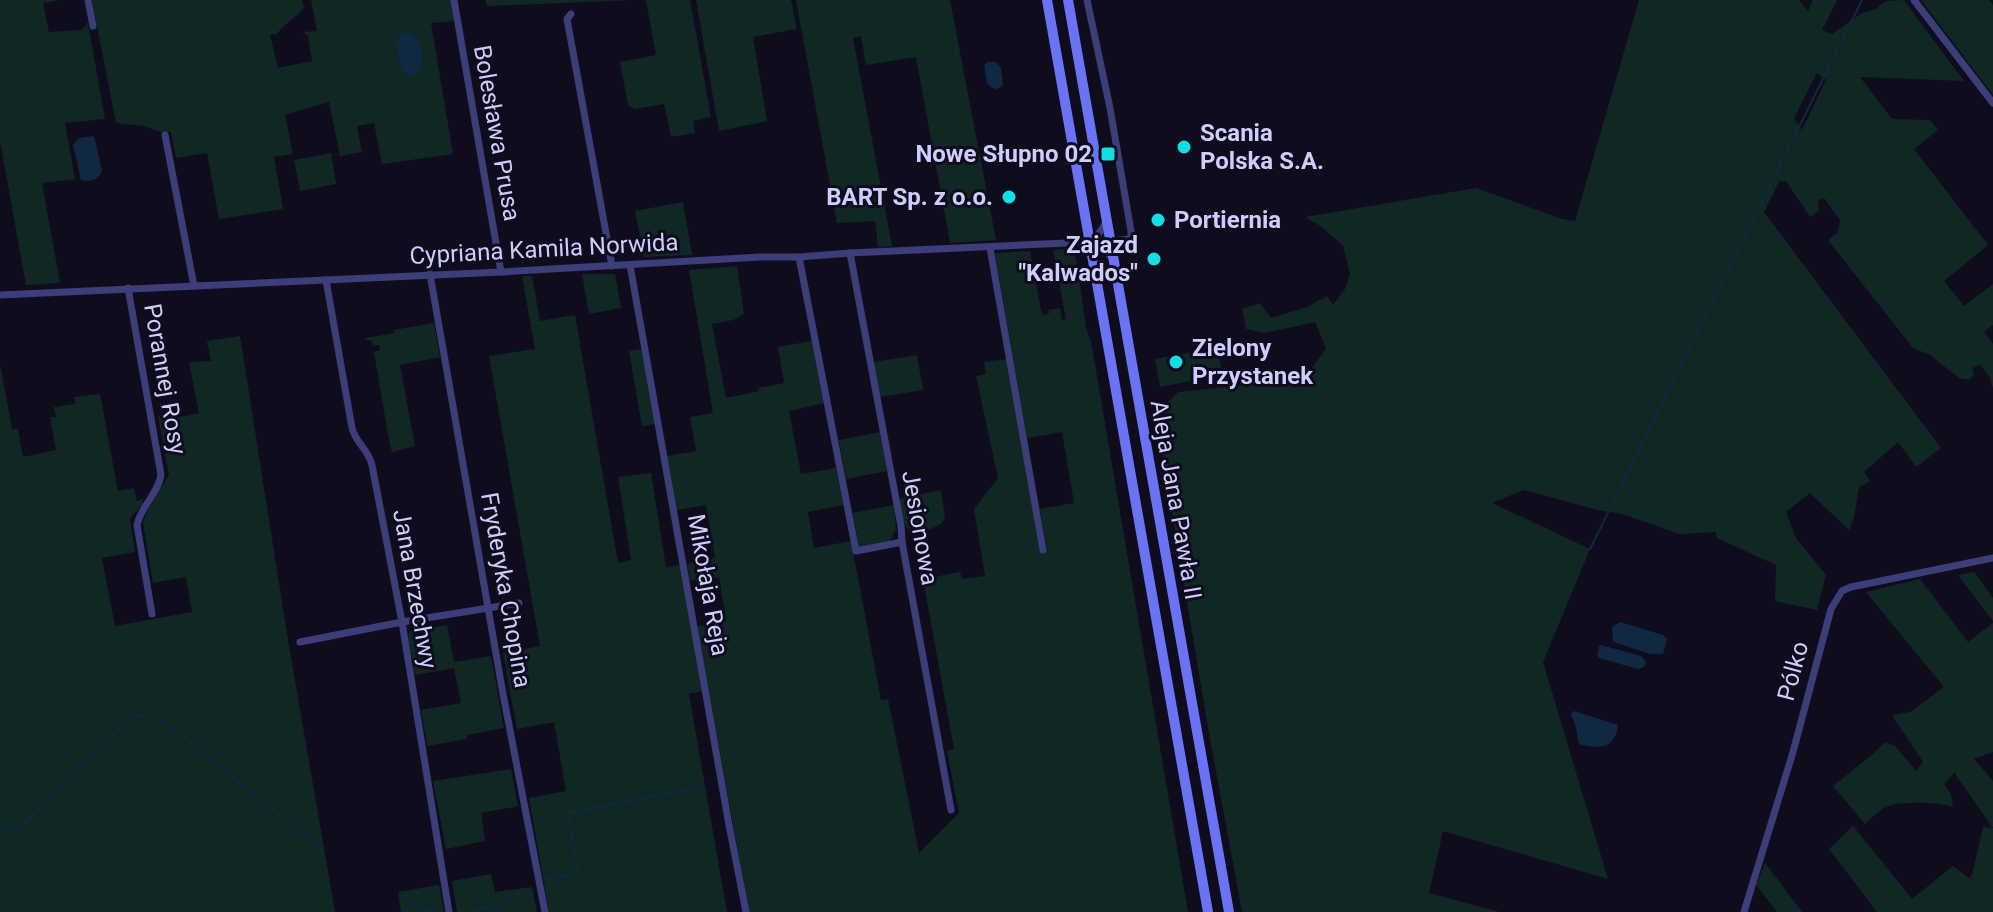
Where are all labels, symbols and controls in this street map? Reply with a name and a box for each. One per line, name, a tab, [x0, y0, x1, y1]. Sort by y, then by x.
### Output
street label: Bolesława Prusa	[468, 43, 526, 223]
place label: Scania Polska S.A.	[1200, 119, 1324, 175]
marker: Scania Polska S.A.	[1175, 138, 1193, 156]
place label: Nowe Słupno 02	[915, 140, 1092, 168]
marker: Nowe Słupno 02	[1099, 145, 1117, 163]
place label: BART Sp. z o.o.	[826, 183, 993, 211]
marker: BART Sp. z o.o.	[1000, 188, 1018, 206]
place label: Portiernia	[1174, 206, 1281, 234]
marker: Portiernia	[1149, 211, 1167, 229]
street label: Cypriana Kamila Norwida	[409, 228, 679, 270]
place label: Zajazd "Kalwados"	[1018, 231, 1138, 287]
marker: Zajazd "Kalwados"	[1145, 250, 1163, 268]
street label: Porannej Rosy	[138, 301, 192, 457]
place label: Zielony Przystanek	[1192, 334, 1314, 390]
marker: Zielony Przystanek	[1167, 353, 1185, 371]
street label: Aleja Jana Pawła II	[1145, 398, 1207, 602]
street label: Jesionowa	[896, 468, 944, 588]
street label: Fryderyka Chopina	[475, 490, 537, 690]
street label: Jana Brzechwy	[387, 507, 443, 671]
street label: Mikołaja Reja	[682, 512, 734, 658]
street label: Pólko	[1772, 638, 1814, 704]

